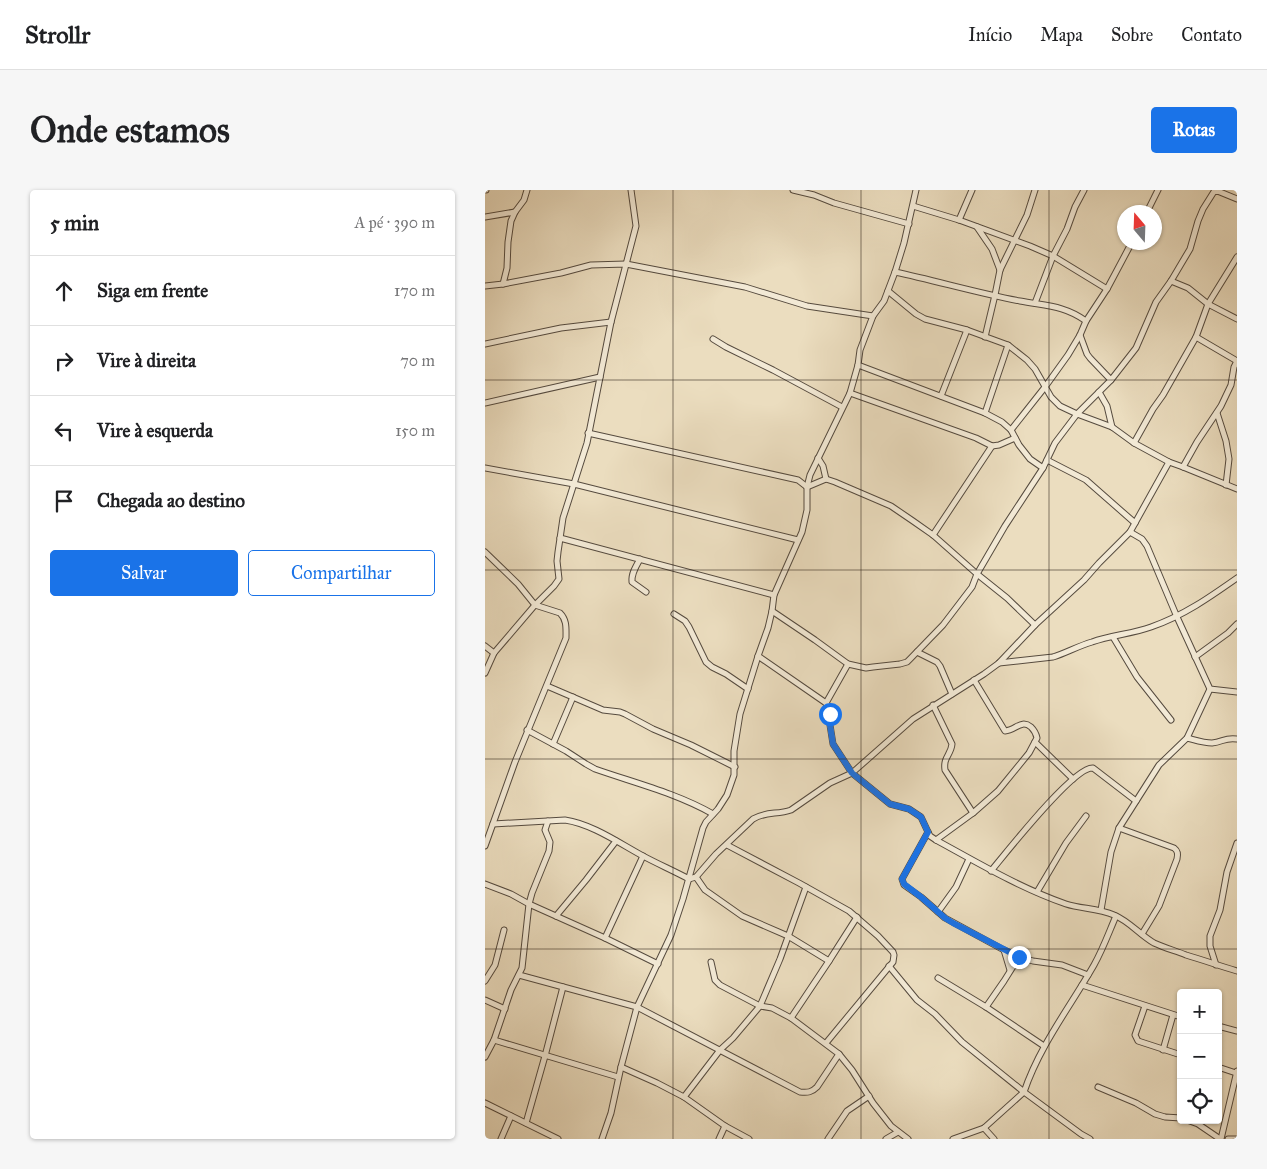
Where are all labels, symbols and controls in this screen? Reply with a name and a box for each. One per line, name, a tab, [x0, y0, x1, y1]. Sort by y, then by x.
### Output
text: Strollr	[25, 20, 90, 50]
text: Início	[968, 24, 1012, 46]
text: Mapa	[1040, 24, 1083, 46]
text: Sobre	[1111, 24, 1153, 46]
text: Contato	[1181, 24, 1242, 46]
button: Rotas	[1151, 107, 1237, 153]
text: Onde estamos	[30, 109, 230, 152]
north arrow	[1117, 205, 1162, 250]
text: 5 min	[50, 210, 99, 236]
text: A pé · 390 m	[355, 213, 435, 232]
icon: ahead	[50, 277, 78, 305]
text: Siga em frente	[97, 279, 208, 302]
text: 170 m	[394, 281, 435, 300]
icon: right	[50, 347, 78, 375]
text: Vire à direita	[97, 349, 196, 372]
text: 70 m	[400, 351, 435, 370]
icon: left	[50, 417, 78, 445]
text: Vire à esquerda	[97, 419, 213, 442]
text: 150 m	[395, 421, 435, 440]
icon: arrive	[50, 487, 78, 515]
text: Chegada ao destino	[97, 489, 245, 512]
button: Salvar	[50, 550, 238, 596]
button: Compartilhar	[248, 550, 435, 596]
route start	[819, 703, 842, 726]
route end	[1008, 946, 1031, 969]
map controls	[1177, 989, 1222, 1124]
button: +	[1177, 989, 1222, 1034]
button: −	[1177, 1034, 1222, 1079]
button: locate	[1177, 1079, 1222, 1124]

